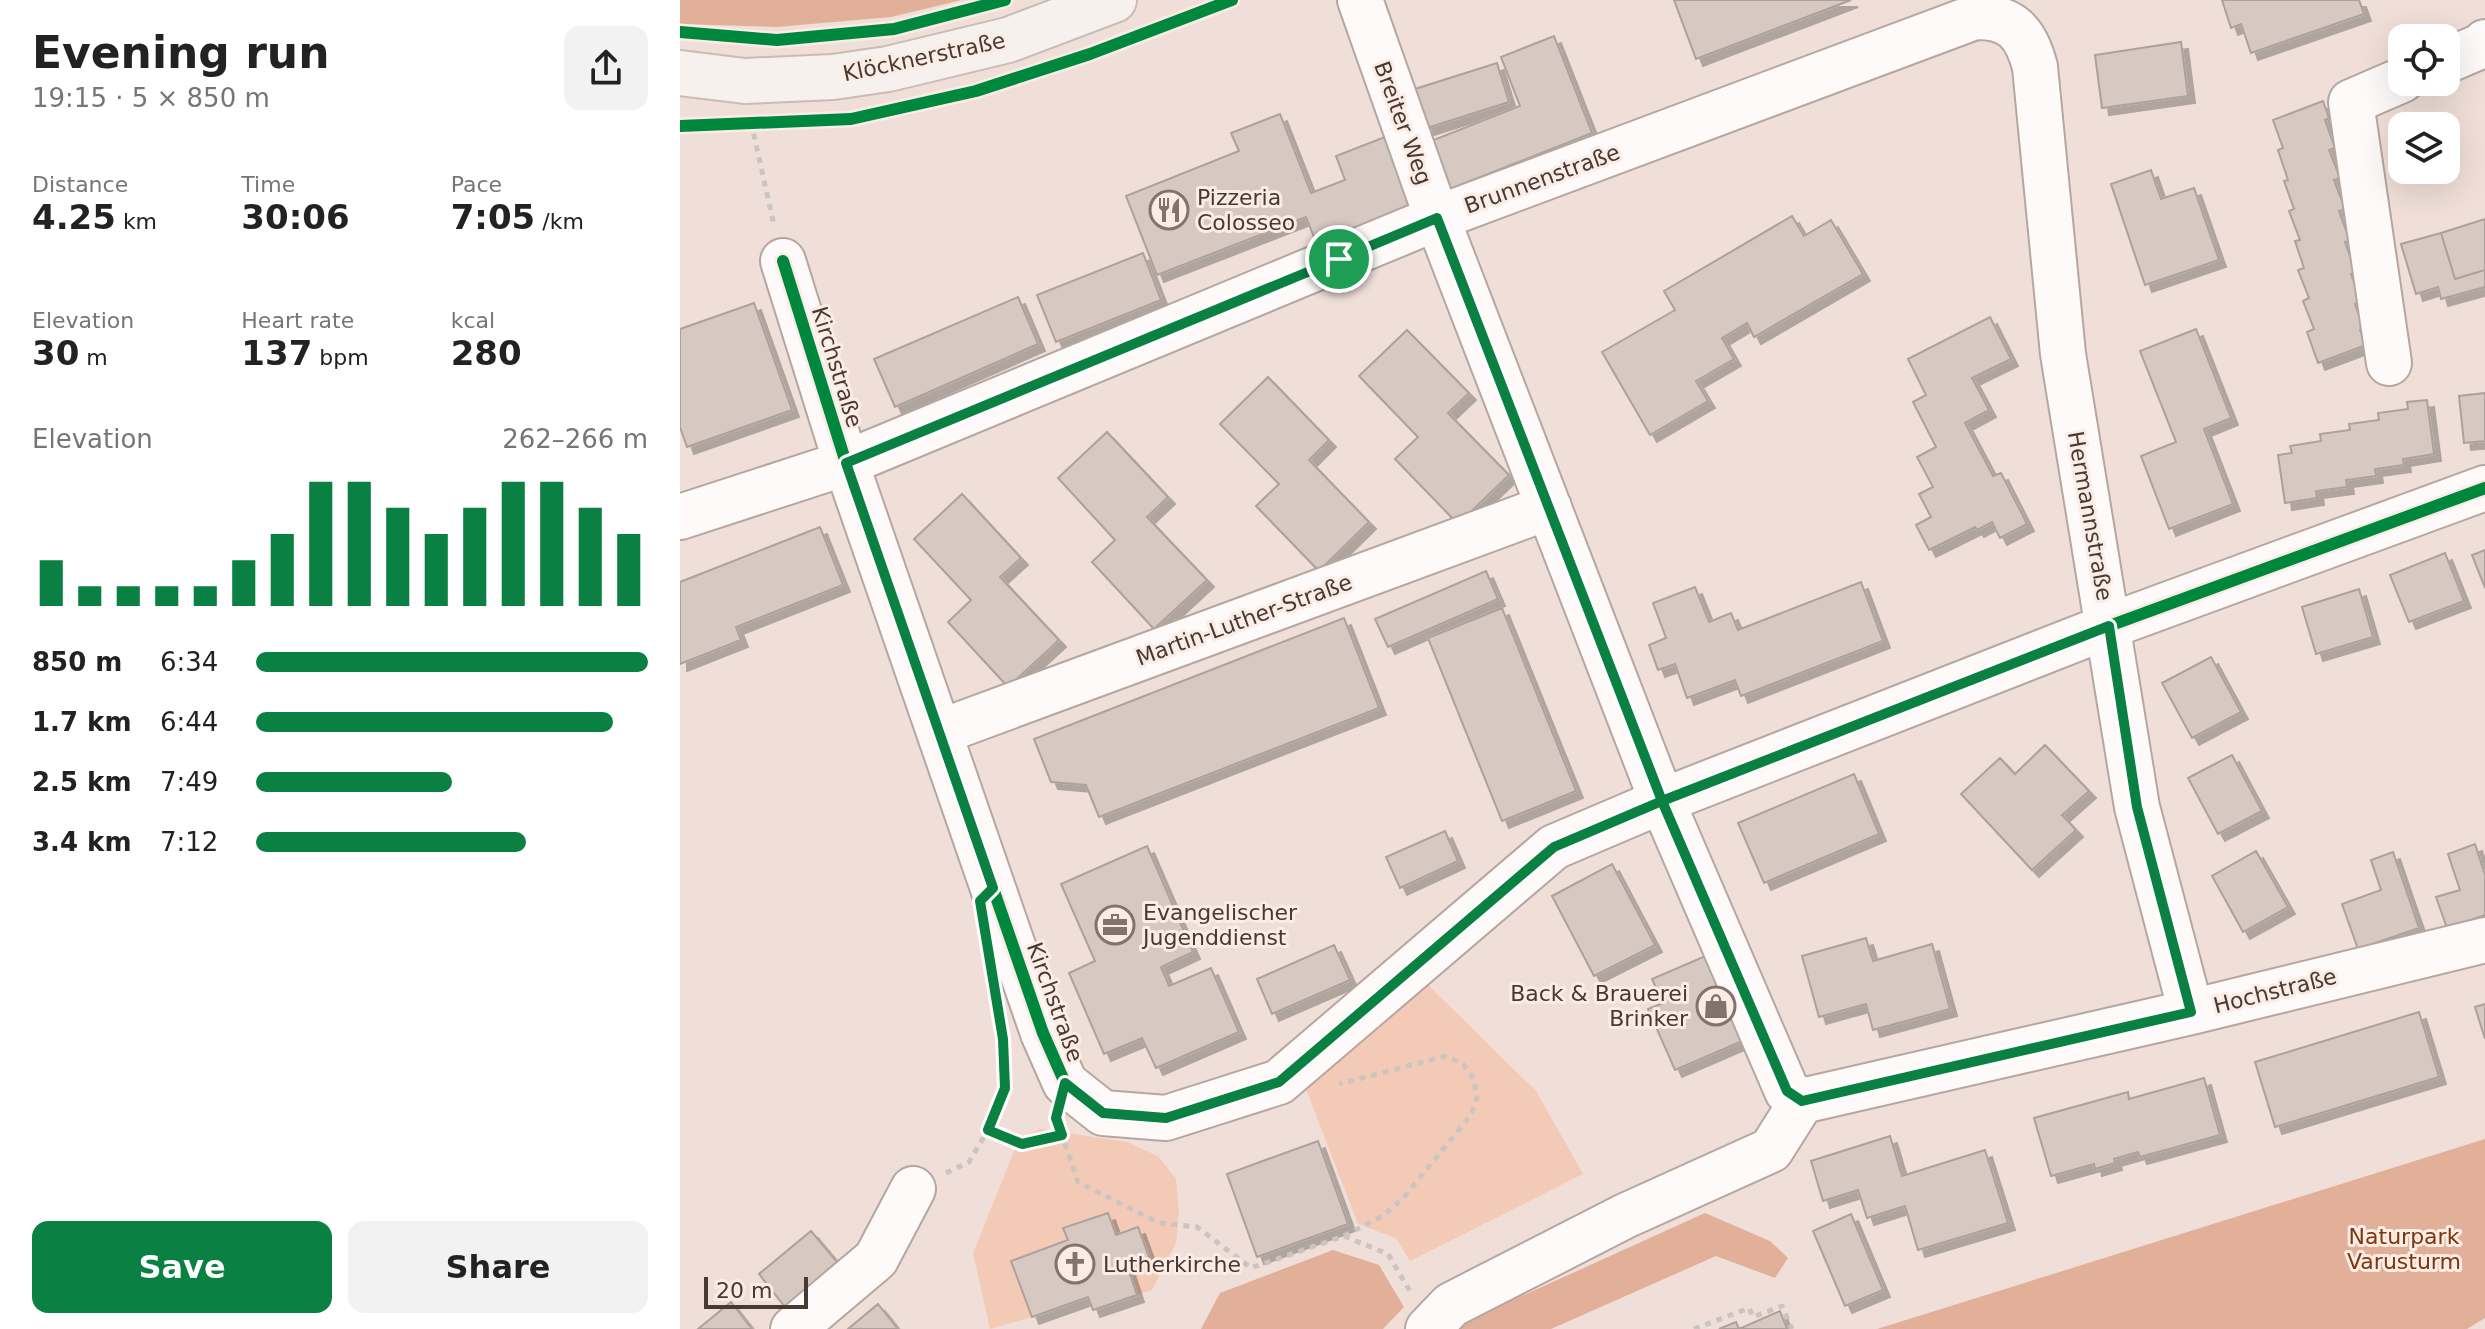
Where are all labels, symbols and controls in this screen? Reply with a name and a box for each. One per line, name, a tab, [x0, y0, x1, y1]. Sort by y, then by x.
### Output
map controls	[2388, 24, 2460, 184]
button: locate	[2388, 24, 2460, 96]
button: share	[564, 26, 648, 110]
text: Evening run	[32, 27, 329, 78]
street label: Klöcknerstraße	[841, 28, 1007, 86]
street label: Breiter Weg	[1369, 58, 1437, 188]
text: 19:15 · 5 × 850 m	[32, 83, 270, 113]
button: layers	[2388, 112, 2460, 184]
street label: Brunnenstraße	[1461, 139, 1623, 219]
text: Distance	[32, 172, 128, 197]
text: Time	[241, 172, 295, 197]
text: Pace	[451, 172, 502, 197]
place label: Pizzeria Colosseo	[1197, 185, 1295, 235]
restaurant icon: Pizzeria Colosseo	[1148, 189, 1190, 231]
text: 4.25	[32, 197, 116, 237]
text: 30:06	[241, 197, 350, 237]
text: 7:05	[451, 197, 535, 237]
text: km	[116, 209, 157, 234]
text: /km	[535, 209, 584, 234]
pin	[1305, 225, 1373, 293]
icon: arrive	[1317, 237, 1361, 281]
street label: Kirchstraße	[807, 304, 867, 430]
text: Elevation	[32, 308, 134, 333]
text: Heart rate	[241, 308, 354, 333]
text: kcal	[451, 308, 495, 333]
text: 30	[32, 333, 79, 373]
text: 137	[241, 333, 312, 373]
text: 280	[451, 333, 522, 373]
text: m	[79, 345, 108, 370]
text: bpm	[312, 345, 369, 370]
text: Elevation	[32, 424, 153, 454]
text: 262–266 m	[502, 424, 648, 454]
street label: Hermannstraße	[2063, 429, 2117, 603]
street label: Martin-Luther-Straße	[1133, 569, 1355, 671]
text: 850 m	[32, 647, 122, 677]
text: 6:34	[160, 647, 218, 677]
text: 1.7 km	[32, 707, 132, 737]
text: 6:44	[160, 707, 218, 737]
text: 2.5 km	[32, 767, 132, 797]
text: 7:49	[160, 767, 218, 797]
text: 3.4 km	[32, 827, 132, 857]
text: 7:12	[160, 827, 218, 857]
place label: Evangelischer Jugenddienst	[1141, 900, 1298, 950]
office icon: Evangelischer Jugenddienst	[1094, 904, 1136, 946]
street label: Kirchstraße	[1022, 939, 1088, 1065]
street label: Hochstraße	[2211, 964, 2339, 1018]
place label: Back & Brauerei Brinker	[1510, 981, 1689, 1031]
shop icon: Back & Brauerei Brinker	[1695, 985, 1737, 1027]
button: Save	[32, 1221, 332, 1313]
button: Share	[348, 1221, 648, 1313]
park label: Naturpark Varusturm	[2347, 1224, 2461, 1274]
church icon: Lutherkirche	[1054, 1243, 1096, 1285]
place label: Lutherkirche	[1103, 1252, 1241, 1277]
scale bar	[704, 1273, 808, 1309]
text: 20 m	[716, 1278, 772, 1303]

